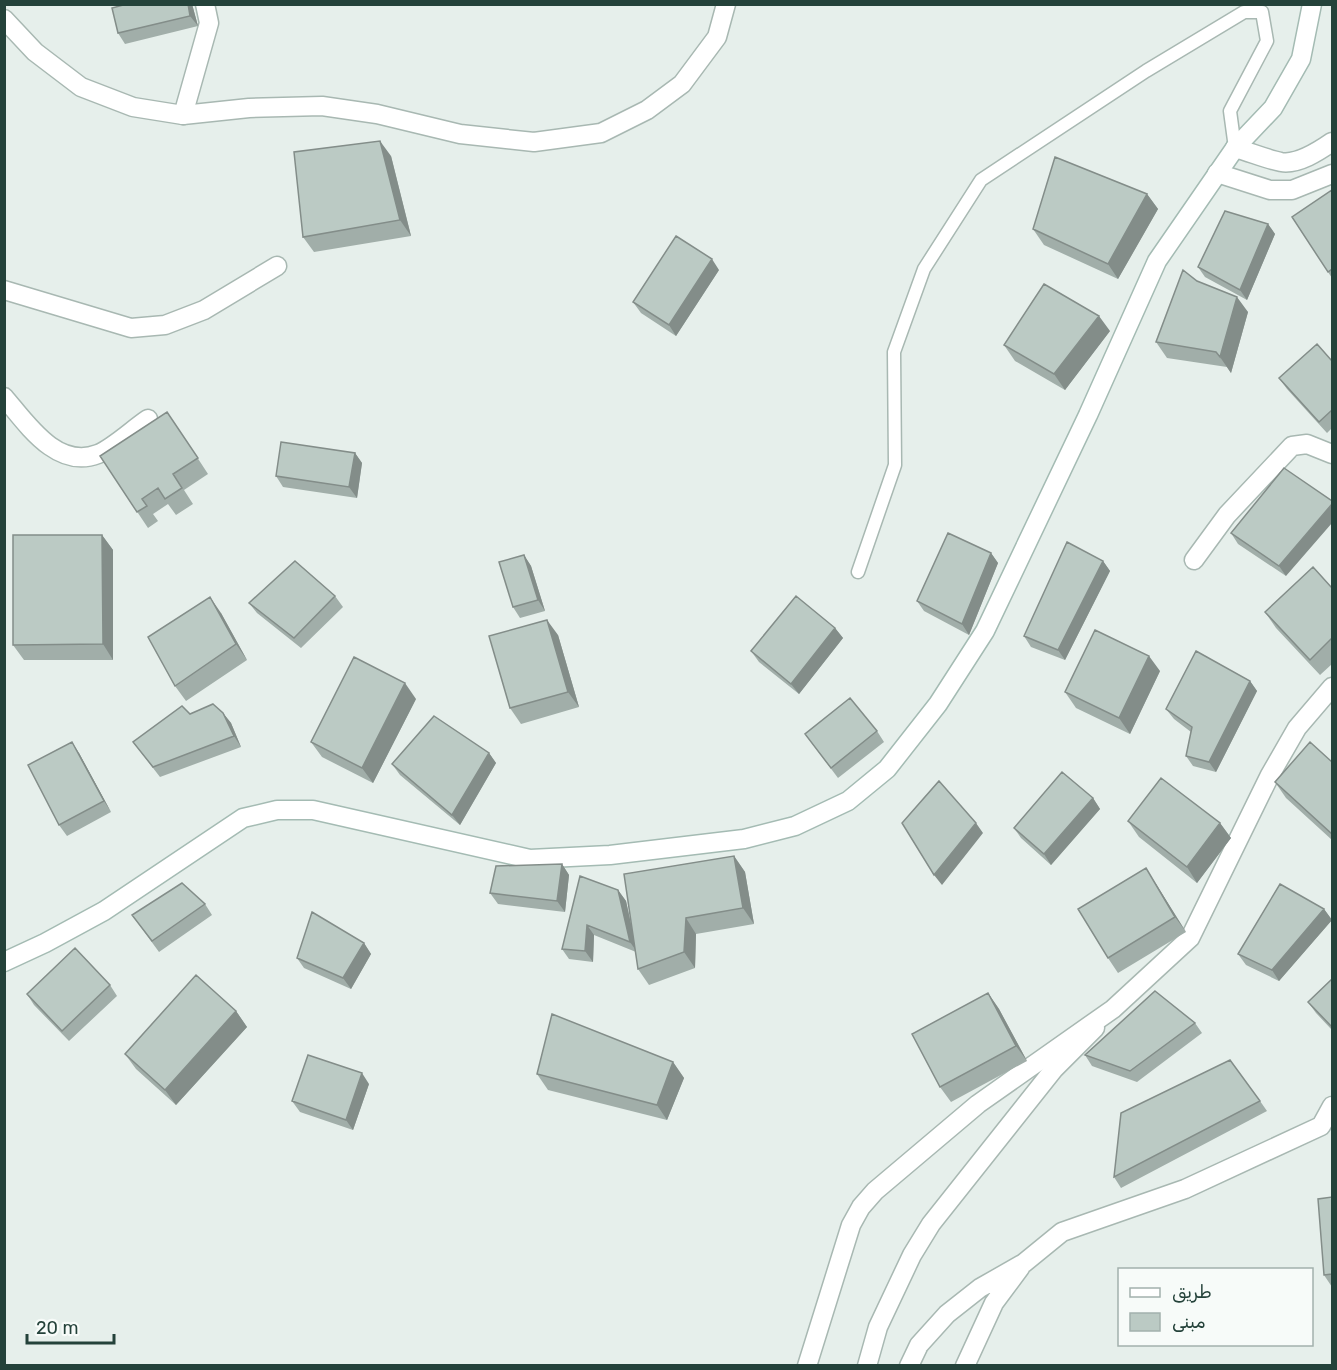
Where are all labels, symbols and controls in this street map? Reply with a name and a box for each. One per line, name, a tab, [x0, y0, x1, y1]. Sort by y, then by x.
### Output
legend	[1118, 1268, 1313, 1346]
text: طريق	[1172, 1281, 1212, 1303]
scale bar	[27, 1307, 114, 1345]
text: مبنى	[1172, 1311, 1206, 1333]
text: 20 m	[36, 1317, 78, 1339]

